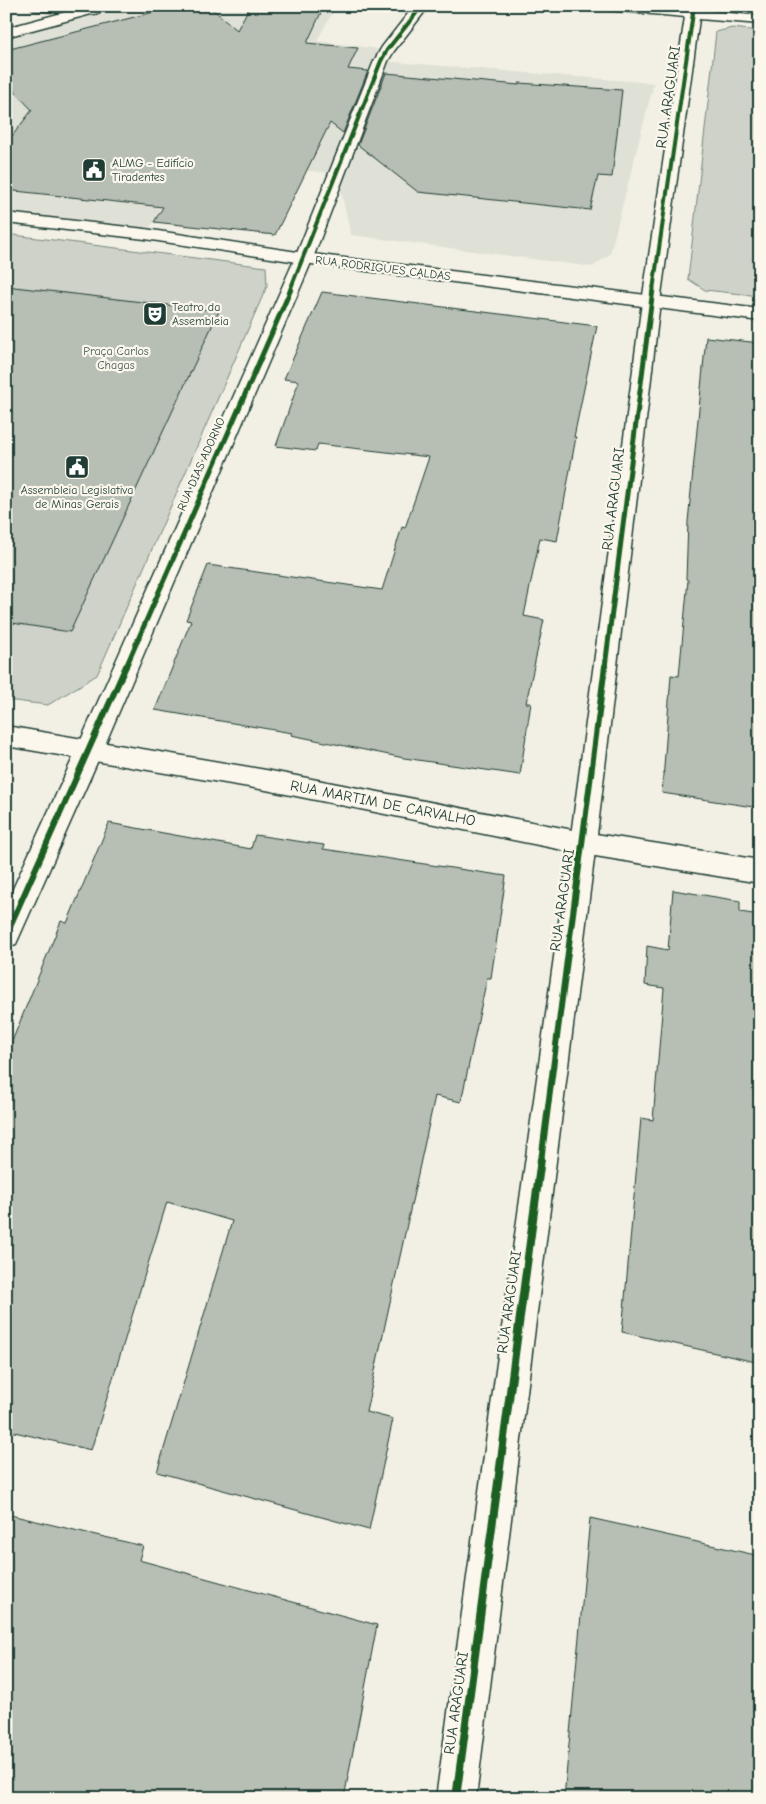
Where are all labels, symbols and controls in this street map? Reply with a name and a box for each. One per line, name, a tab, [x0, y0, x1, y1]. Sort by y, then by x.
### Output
street label: RUA ARAGUARI	[652, 44, 684, 150]
place label: ALMG - Edifício Tiradentes	[112, 156, 194, 184]
public building icon: ALMG - Edifício Tiradentes	[81, 157, 107, 183]
street label: RUA RODRIGUES CALDAS	[314, 253, 452, 283]
place label: Teatro da Assembleia	[172, 300, 229, 328]
theatre icon: Teatro da Assembleia	[142, 301, 168, 327]
park label: Praça Carlos Chagas	[83, 344, 149, 372]
street label: RUA DIAS ADORNO	[174, 415, 228, 513]
street label: RUA ARAGUARI	[598, 446, 628, 551]
public building icon: Assembleia Legislativa de Minas Gerais	[64, 454, 90, 480]
place label: Assembleia Legislativa de Minas Gerais	[21, 483, 133, 511]
street label: RUA MARTIM DE CARVALHO	[289, 776, 477, 830]
street label: RUA ARAGUARI	[546, 847, 578, 953]
street label: RUA ARAGUARI	[493, 1249, 525, 1355]
street label: RUA ARAGUARI	[440, 1650, 472, 1756]

